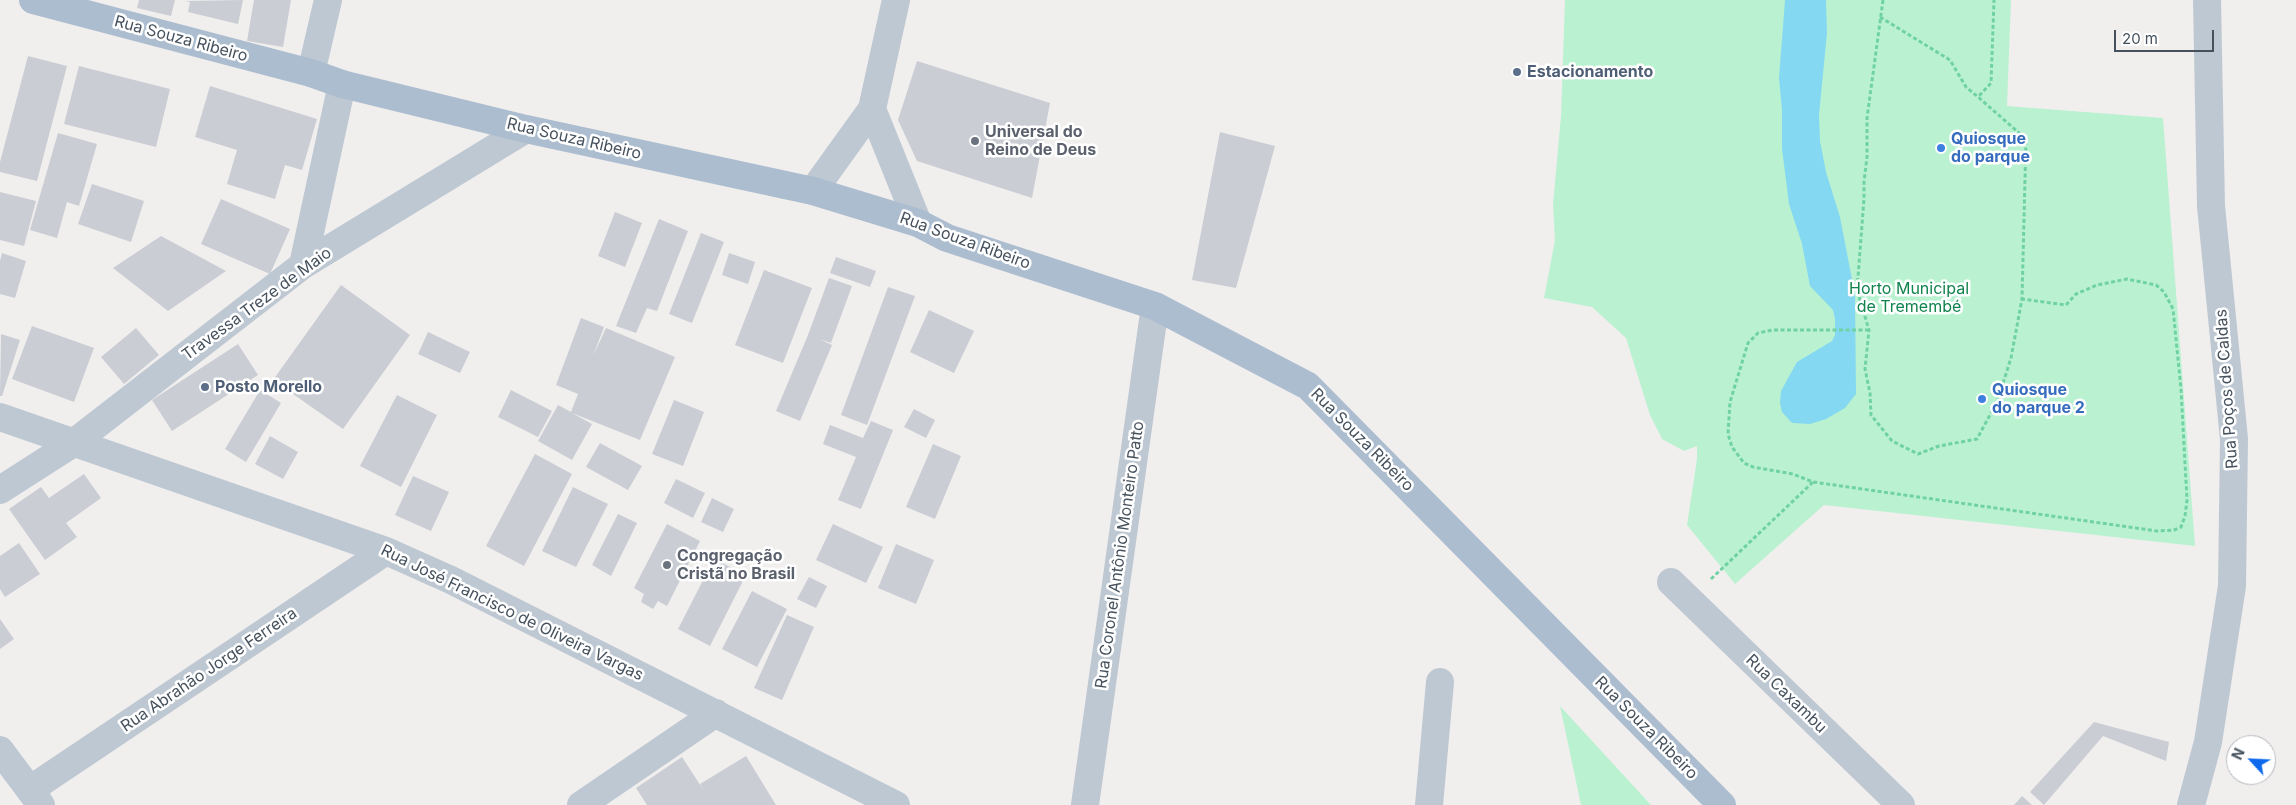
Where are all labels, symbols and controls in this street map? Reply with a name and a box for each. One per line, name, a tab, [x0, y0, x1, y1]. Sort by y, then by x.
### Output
street label: Rua Souza Ribeiro	[112, 12, 250, 66]
scale bar	[2116, 20, 2216, 52]
text: 20 m	[2122, 29, 2158, 48]
place label: Estacionamento	[1527, 62, 1653, 82]
marker: Estacionamento	[1511, 66, 1523, 78]
street label: Rua Souza Ribeiro	[505, 114, 643, 164]
place label: Universal do Reino de Deus	[985, 122, 1096, 160]
place label: Quiosque do parque	[1951, 129, 2030, 167]
marker: Universal do Reino de Deus	[969, 135, 981, 147]
marker: Quiosque do parque	[1935, 142, 1947, 154]
street label: Rua Souza Ribeiro	[897, 208, 1033, 274]
street label: Travessa Treze de Maio	[179, 243, 335, 365]
park label: Horto Municipal de Tremembé	[1849, 279, 1969, 317]
street label: Rua Poços de Caldas	[2212, 309, 2242, 469]
place label: Posto Morello	[215, 377, 322, 397]
place label: Quiosque do parque 2	[1992, 380, 2085, 418]
marker: Posto Morello	[199, 381, 211, 393]
street label: Rua Souza Ribeiro	[1307, 385, 1417, 495]
marker: Quiosque do parque 2	[1976, 393, 1988, 405]
street label: Rua Coronel Antônio Monteiro Patto	[1092, 420, 1148, 690]
street label: Rua José Francisco de Oliveira Vargas	[378, 541, 646, 685]
place label: Congregação Cristã no Brasil	[677, 546, 795, 584]
marker: Congregação Cristã no Brasil	[661, 559, 673, 571]
street label: Rua Abrahão Jorge Ferreira	[117, 604, 301, 736]
street label: Rua Caxambu	[1742, 651, 1830, 737]
street label: Rua Souza Ribeiro	[1591, 673, 1701, 783]
north arrow	[2226, 735, 2276, 785]
text: N	[2228, 745, 2248, 762]

